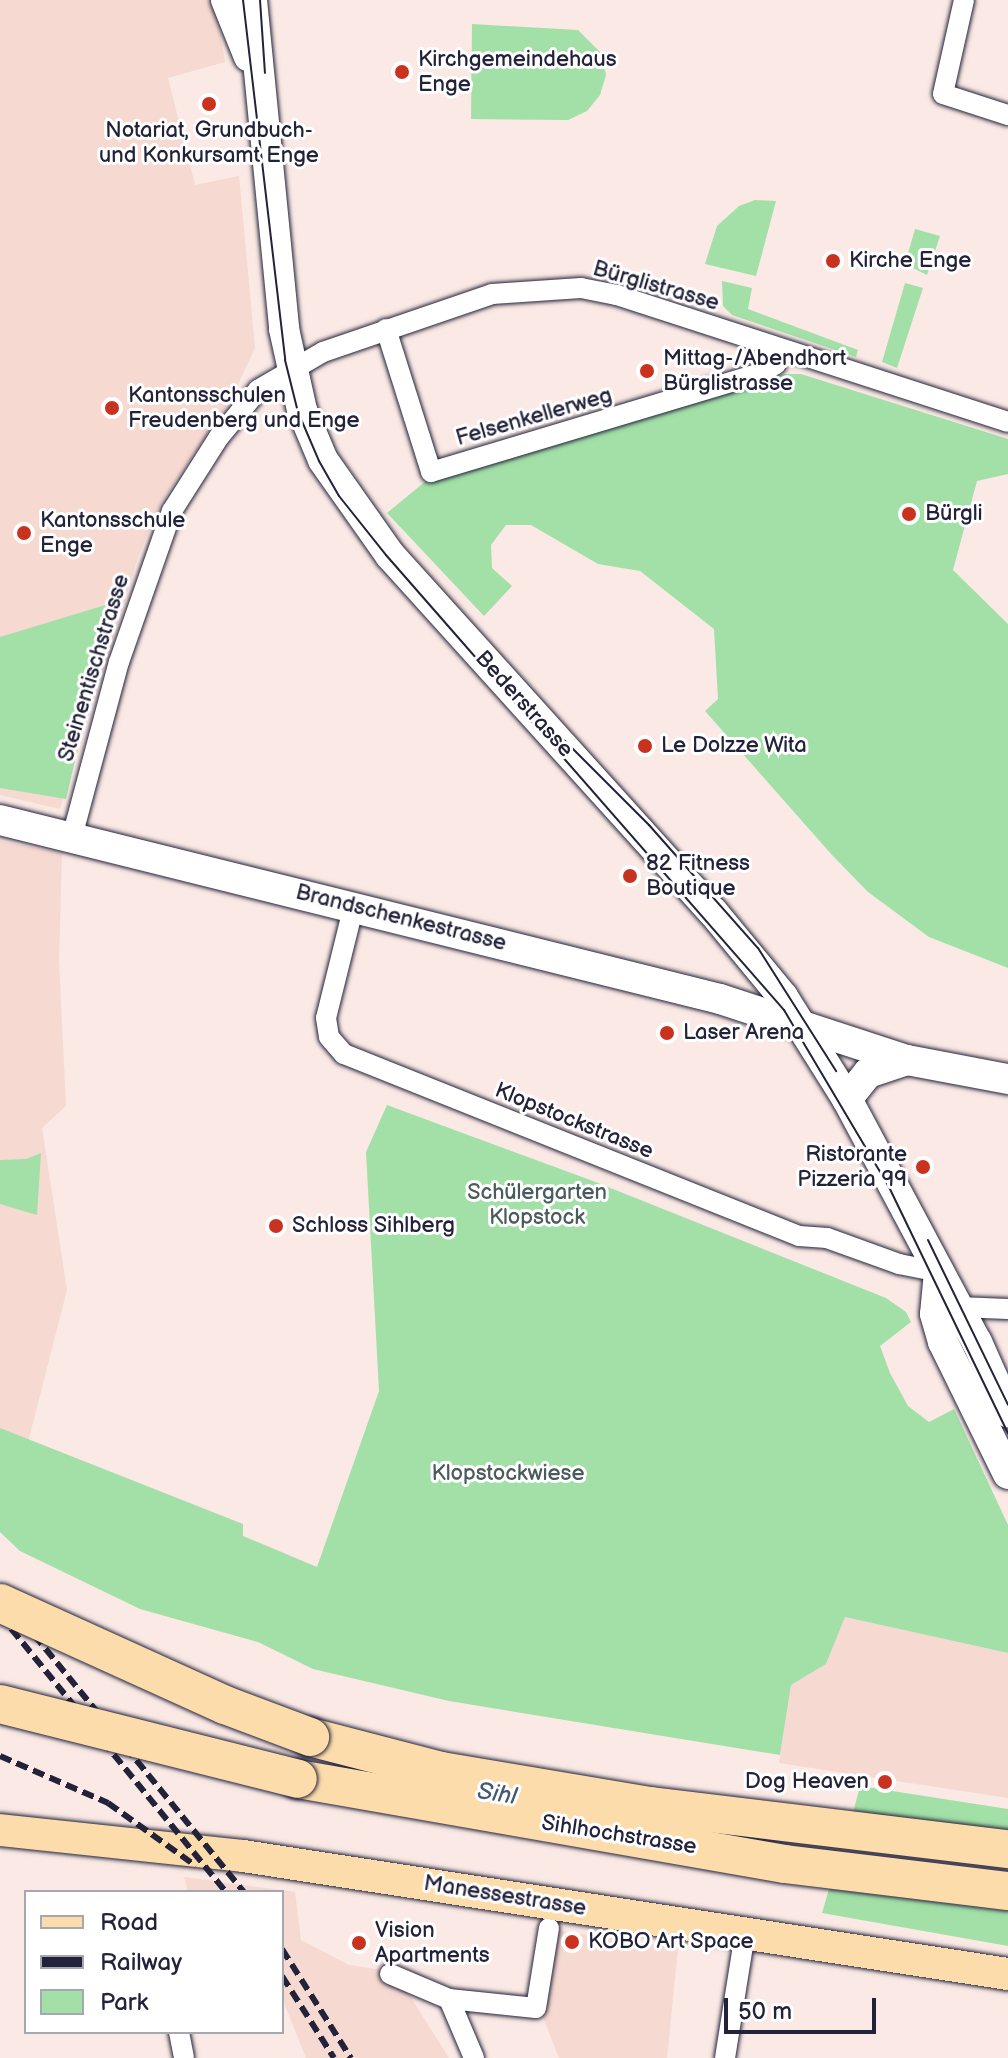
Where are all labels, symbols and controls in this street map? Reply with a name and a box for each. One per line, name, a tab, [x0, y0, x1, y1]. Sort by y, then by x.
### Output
place label: Kirchgemeindehaus Enge	[418, 46, 617, 98]
marker: Kirchgemeindehaus Enge	[393, 63, 411, 81]
marker: Notariat, Grundbuch- und Konkursamt Enge	[200, 95, 218, 113]
place label: Notariat, Grundbuch- und Konkursamt Enge	[99, 117, 319, 168]
place label: Kirche Enge	[849, 248, 971, 274]
marker: Kirche Enge	[824, 252, 842, 270]
street label: Bürglistrasse	[590, 255, 722, 317]
place label: Mittag-/Abendhort Bürglistrasse	[663, 345, 847, 396]
marker: Mittag-/Abendhort Bürglistrasse	[638, 362, 656, 380]
place label: Kantonsschulen Freudenberg und Enge	[128, 382, 360, 434]
street label: Felsenkellerweg	[453, 382, 615, 452]
marker: Kantonsschulen Freudenberg und Enge	[103, 399, 121, 417]
place label: Bürgli	[925, 501, 983, 527]
marker: Bürgli	[900, 505, 918, 523]
place label: Kantonsschule Enge	[40, 507, 185, 558]
marker: Kantonsschule Enge	[15, 524, 33, 542]
street label: Steinentischstrasse	[53, 571, 135, 765]
street label: Bederstrasse	[469, 645, 579, 763]
place label: Le Dolzze Wita	[661, 733, 807, 759]
marker: Le Dolzze Wita	[636, 737, 654, 755]
place label: 82 Fitness Boutique	[646, 850, 750, 902]
marker: 82 Fitness Boutique	[621, 867, 639, 885]
street label: Brandschenkestrasse	[293, 879, 509, 957]
place label: Laser Arena	[683, 1020, 804, 1046]
marker: Laser Arena	[658, 1024, 676, 1042]
street label: Klopstockstrasse	[491, 1077, 657, 1165]
place label: Ristorante Pizzeria 99	[797, 1141, 907, 1192]
marker: Ristorante Pizzeria 99	[914, 1158, 932, 1176]
park label: Schülergarten Klopstock	[467, 1179, 607, 1230]
place label: Schloss Sihlberg	[292, 1213, 455, 1239]
marker: Schloss Sihlberg	[267, 1217, 285, 1235]
park label: Klopstockwiese	[431, 1461, 585, 1487]
place label: Dog Heaven	[745, 1769, 869, 1795]
marker: Dog Heaven	[876, 1773, 894, 1791]
water label: Sihl	[475, 1777, 519, 1811]
street label: Sihlhochstrasse	[540, 1810, 698, 1860]
street label: Manessestrasse	[422, 1870, 588, 1922]
legend	[24, 1890, 284, 2034]
text: Road	[100, 1908, 158, 1937]
place label: Vision Apartments	[375, 1917, 490, 1968]
place label: KOBO Art Space	[588, 1929, 754, 1955]
marker: KOBO Art Space	[563, 1933, 581, 1951]
marker: Vision Apartments	[350, 1934, 368, 1952]
text: Railway	[100, 1948, 182, 1977]
scale bar	[728, 1982, 880, 2032]
text: Park	[100, 1988, 148, 2017]
text: 50 m	[738, 1997, 792, 2026]

